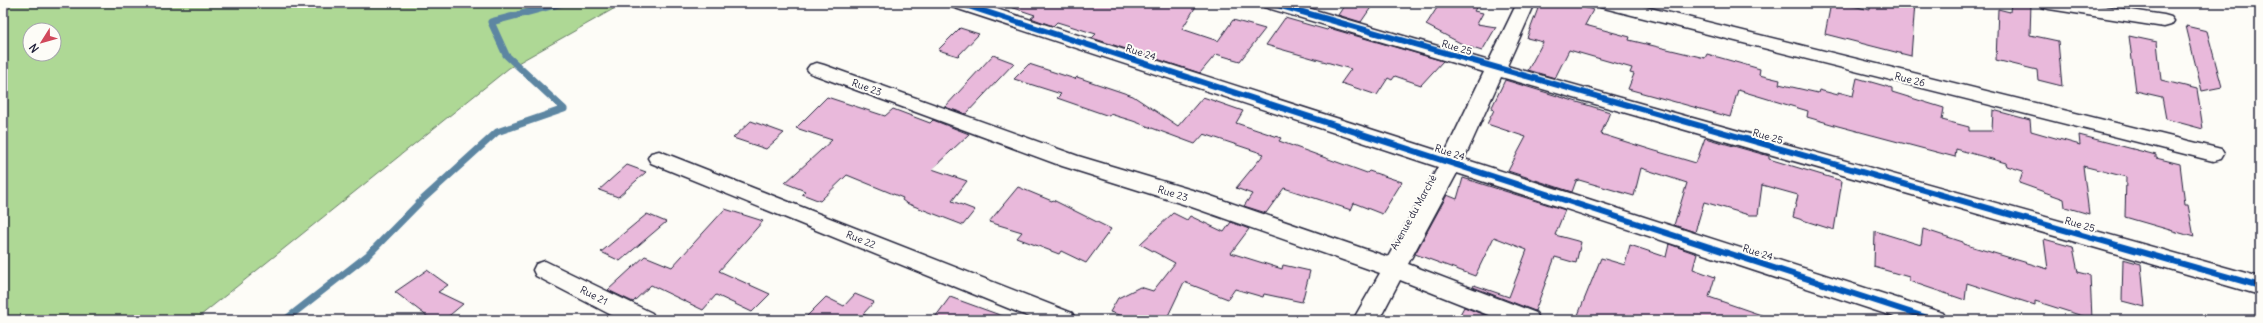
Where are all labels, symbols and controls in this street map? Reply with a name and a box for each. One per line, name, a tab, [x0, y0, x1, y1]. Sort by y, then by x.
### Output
north arrow	[22, 22, 62, 62]
street label: Rue 25	[1440, 37, 1474, 58]
text: N	[26, 41, 42, 55]
street label: Rue 24	[1124, 42, 1158, 64]
street label: Rue 26	[1893, 69, 1927, 90]
street label: Rue 23	[850, 76, 884, 99]
street label: Rue 25	[1751, 126, 1785, 147]
street label: Rue 24	[1433, 142, 1467, 164]
street label: Avenue du Marché	[1387, 172, 1439, 252]
street label: Rue 23	[1156, 183, 1190, 204]
street label: Rue 25	[2063, 214, 2097, 235]
street label: Rue 22	[844, 228, 878, 251]
street label: Rue 24	[1741, 242, 1775, 264]
street label: Rue 21	[578, 283, 610, 308]

